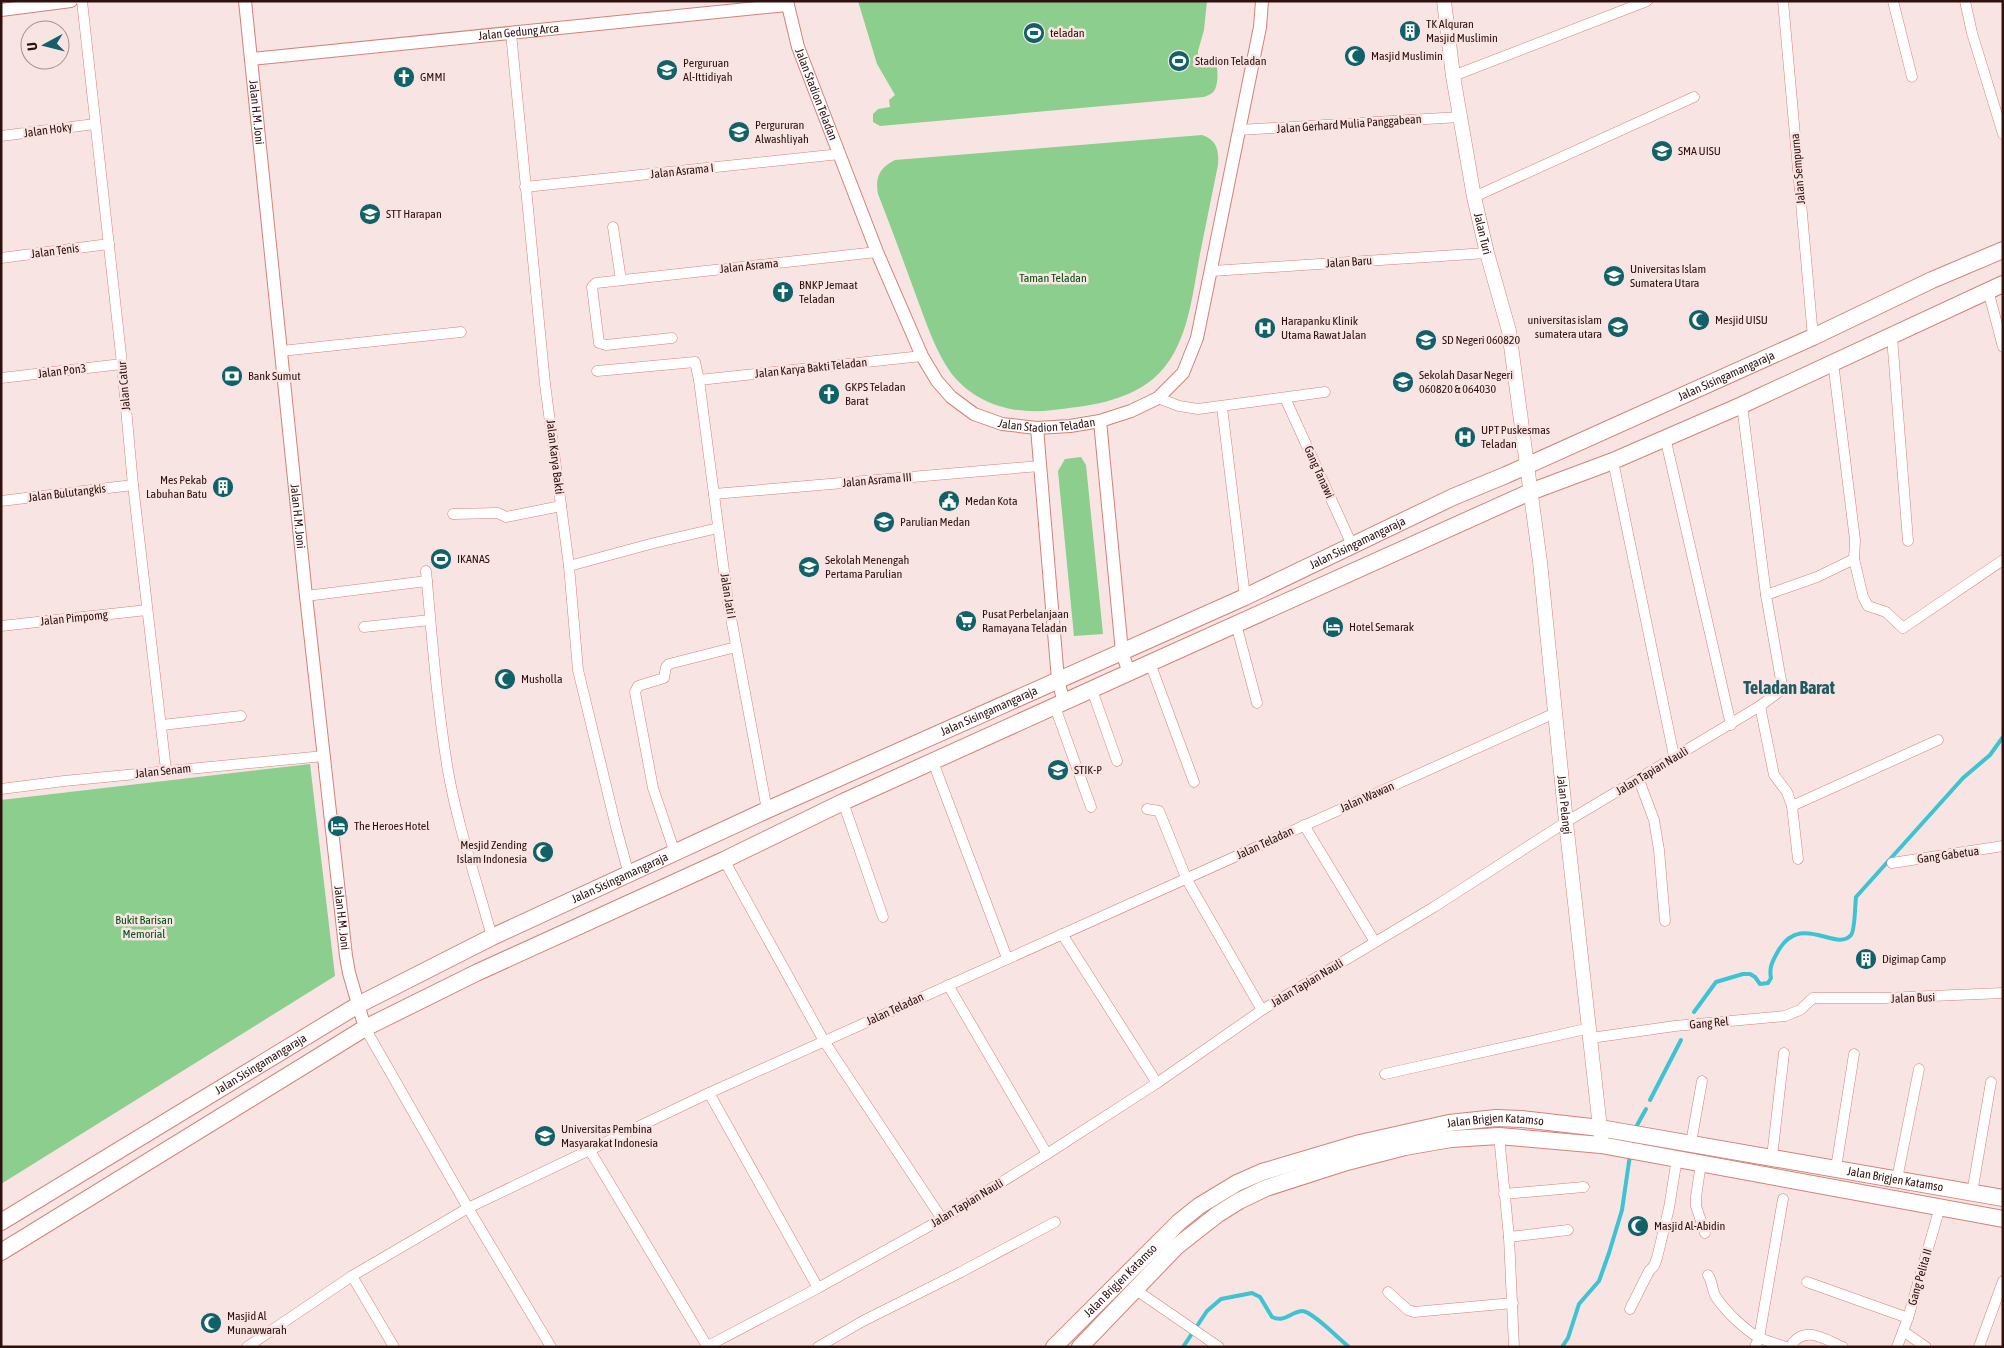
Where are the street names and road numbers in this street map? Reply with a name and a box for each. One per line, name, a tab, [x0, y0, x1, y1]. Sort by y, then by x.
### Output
street label: Jalan Gedung Arca	[478, 21, 560, 43]
street label: Jalan Stadion Teladan	[792, 46, 840, 142]
street label: Jalan H.M. Joni	[246, 79, 267, 145]
street label: Jalan Gerhard Mulia Panggabean	[1276, 112, 1422, 136]
street label: Jalan Hoky	[23, 120, 73, 140]
street label: Jalan Sempurna	[1788, 133, 1808, 205]
street label: Jalan Asrama I	[650, 161, 714, 181]
street label: Jalan Turi	[1471, 211, 1494, 256]
street label: Jalan Tenis	[30, 241, 80, 261]
street label: Jalan Baru	[1325, 253, 1373, 271]
street label: Jalan Asrama	[719, 256, 779, 276]
street label: Jalan Sisingamangaraja	[1676, 348, 1777, 404]
street label: Jalan Karya Bakti Teladan	[754, 355, 868, 381]
street label: Jalan Catur	[115, 360, 133, 411]
street label: Jalan Pon3	[37, 361, 87, 381]
street label: Jalan Stadion Teladan	[996, 415, 1096, 435]
street label: Jalan Karya Bakti	[543, 419, 567, 495]
street label: Gang Tanawi	[1301, 444, 1337, 500]
street label: Jalan Asrama III	[842, 470, 912, 490]
street label: Jalan Bulutangkis	[27, 481, 107, 505]
street label: Jalan H.M. Joni	[288, 483, 308, 549]
street label: Jalan Sisingamangaraja	[1307, 514, 1408, 572]
street label: Jalan Jati I	[717, 572, 739, 620]
street label: Jalan Pimpomg	[40, 607, 109, 629]
street label: Jalan Sisingamangaraja	[938, 683, 1040, 739]
street label: Jalan Tapian Nauli	[1613, 744, 1691, 798]
street label: Jalan Senam	[134, 761, 192, 781]
street label: Jalan Pelangi	[1554, 775, 1574, 835]
street label: Jalan Wawan	[1338, 779, 1396, 815]
street label: Jalan Teladan	[1234, 824, 1296, 862]
street label: Gang Gabetua	[1916, 844, 1980, 866]
street label: Jalan Sisingamangaraja	[569, 850, 670, 906]
street label: Jalan H.M. Joni	[331, 885, 352, 951]
street label: Jalan Tapian Nauli	[1268, 956, 1346, 1010]
street label: Jalan Teladan	[864, 990, 926, 1028]
street label: Jalan Busi	[1891, 990, 1935, 1006]
street label: Gang Rel	[1689, 1014, 1730, 1032]
street label: Jalan Sisingamangaraja	[212, 1031, 309, 1097]
street label: Jalan Brigjen Katamso	[1445, 1111, 1545, 1130]
street label: Jalan Brigjen Katamso	[1846, 1164, 1945, 1195]
street label: Jalan Tapian Nauli	[928, 1176, 1006, 1230]
street label: Jalan Brigjen Katamso	[1081, 1241, 1160, 1320]
street label: Gang Pelita II	[1905, 1247, 1935, 1307]

